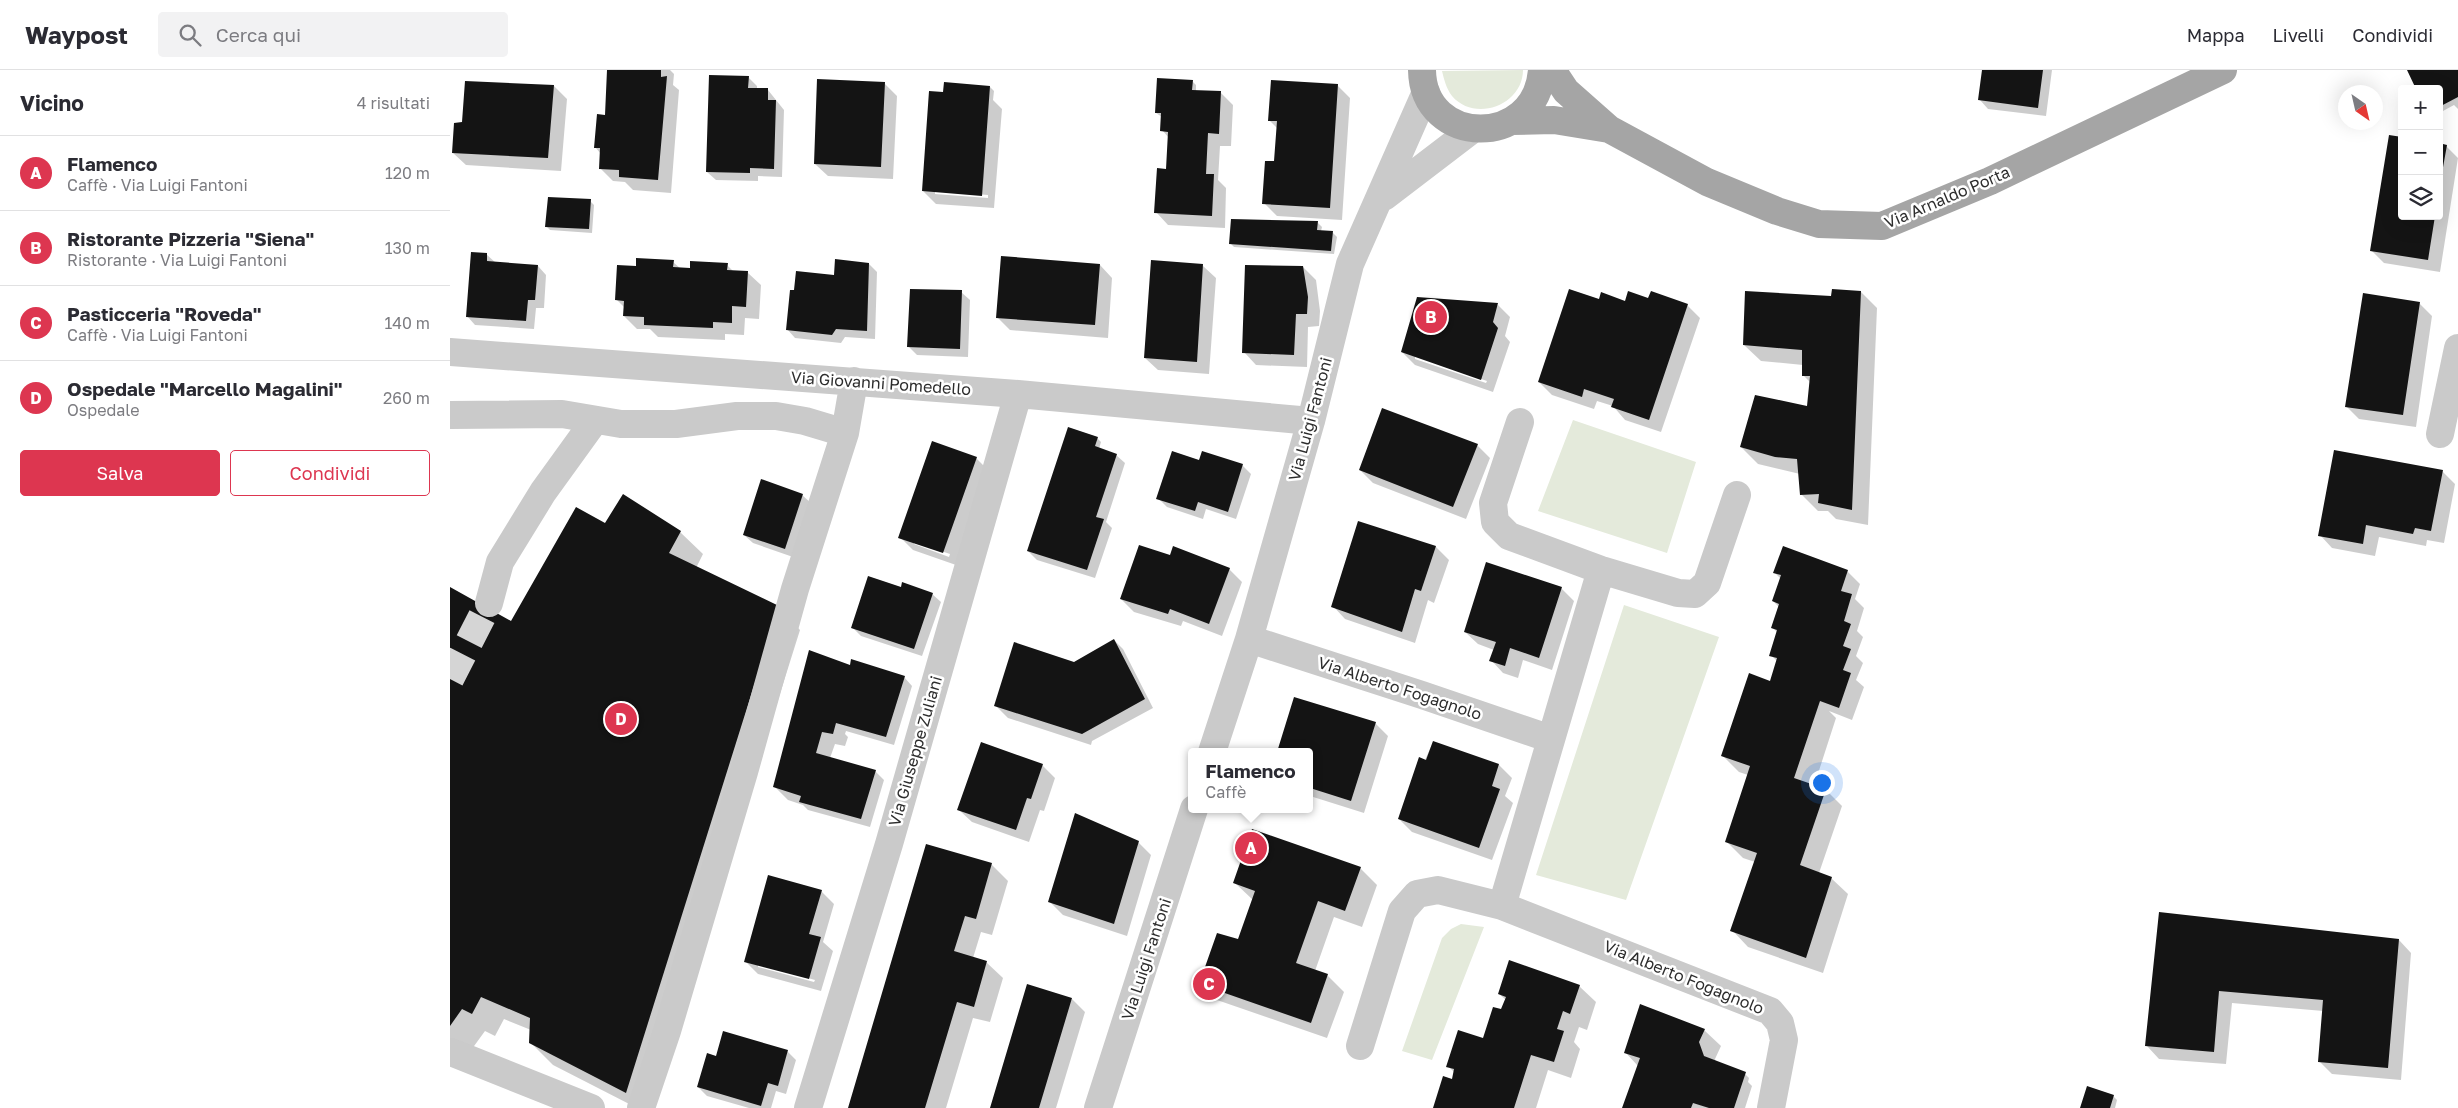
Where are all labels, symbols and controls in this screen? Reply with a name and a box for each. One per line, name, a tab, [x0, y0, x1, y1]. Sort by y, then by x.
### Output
search box	[158, 12, 508, 57]
text: Waypost	[25, 20, 128, 49]
icon: search	[176, 21, 204, 49]
text: Cerca qui	[216, 23, 301, 46]
text: Mappa	[2187, 24, 2245, 46]
text: Livelli	[2273, 24, 2324, 46]
text: Condividi	[2352, 24, 2433, 46]
north arrow	[2338, 85, 2383, 130]
map controls	[2398, 85, 2443, 220]
button: +	[2398, 85, 2443, 130]
text: Vicino	[20, 90, 84, 116]
text: 4 risultati	[357, 93, 430, 113]
button: −	[2398, 130, 2443, 175]
text: Flamenco	[67, 152, 157, 175]
street label: Via Arnaldo Porta	[1881, 162, 2013, 232]
text: A	[30, 163, 42, 183]
text: 120 m	[385, 163, 430, 183]
text: Caffè · Via Luigi Fantoni	[67, 175, 248, 195]
button: layers	[2398, 175, 2443, 220]
text: Ristorante Pizzeria "Siena"	[67, 227, 314, 250]
text: B	[30, 238, 42, 258]
text: 130 m	[385, 238, 430, 258]
text: Ristorante · Via Luigi Fantoni	[67, 250, 287, 270]
pin: B	[1415, 298, 1447, 336]
text: Pasticceria "Roveda"	[67, 302, 261, 325]
text: C	[30, 313, 42, 333]
text: 140 m	[384, 313, 430, 333]
text: Caffè · Via Luigi Fantoni	[67, 325, 248, 345]
street label: Via Luigi Fantoni	[1284, 355, 1336, 483]
street label: Via Giovanni Pomedello	[790, 367, 972, 399]
text: Ospedale "Marcello Magalini"	[67, 377, 342, 400]
text: D	[30, 388, 42, 408]
text: 260 m	[383, 388, 430, 408]
text: Ospedale	[67, 400, 140, 420]
button: Salva	[20, 450, 220, 496]
button: Condividi	[230, 450, 430, 496]
street label: Via Alberto Fogagnolo	[1316, 652, 1484, 724]
street label: Via Giuseppe Zuliani	[884, 673, 946, 829]
pin: D	[605, 700, 637, 738]
popup	[1188, 748, 1313, 813]
text: Flamenco	[1205, 759, 1296, 782]
your location	[1809, 770, 1835, 796]
text: Caffè	[1205, 782, 1246, 802]
pin: A	[1235, 829, 1267, 867]
street label: Via Luigi Fantoni	[1117, 896, 1175, 1022]
street label: Via Alberto Fogagnolo	[1601, 936, 1767, 1018]
pin: C	[1193, 965, 1225, 1003]

